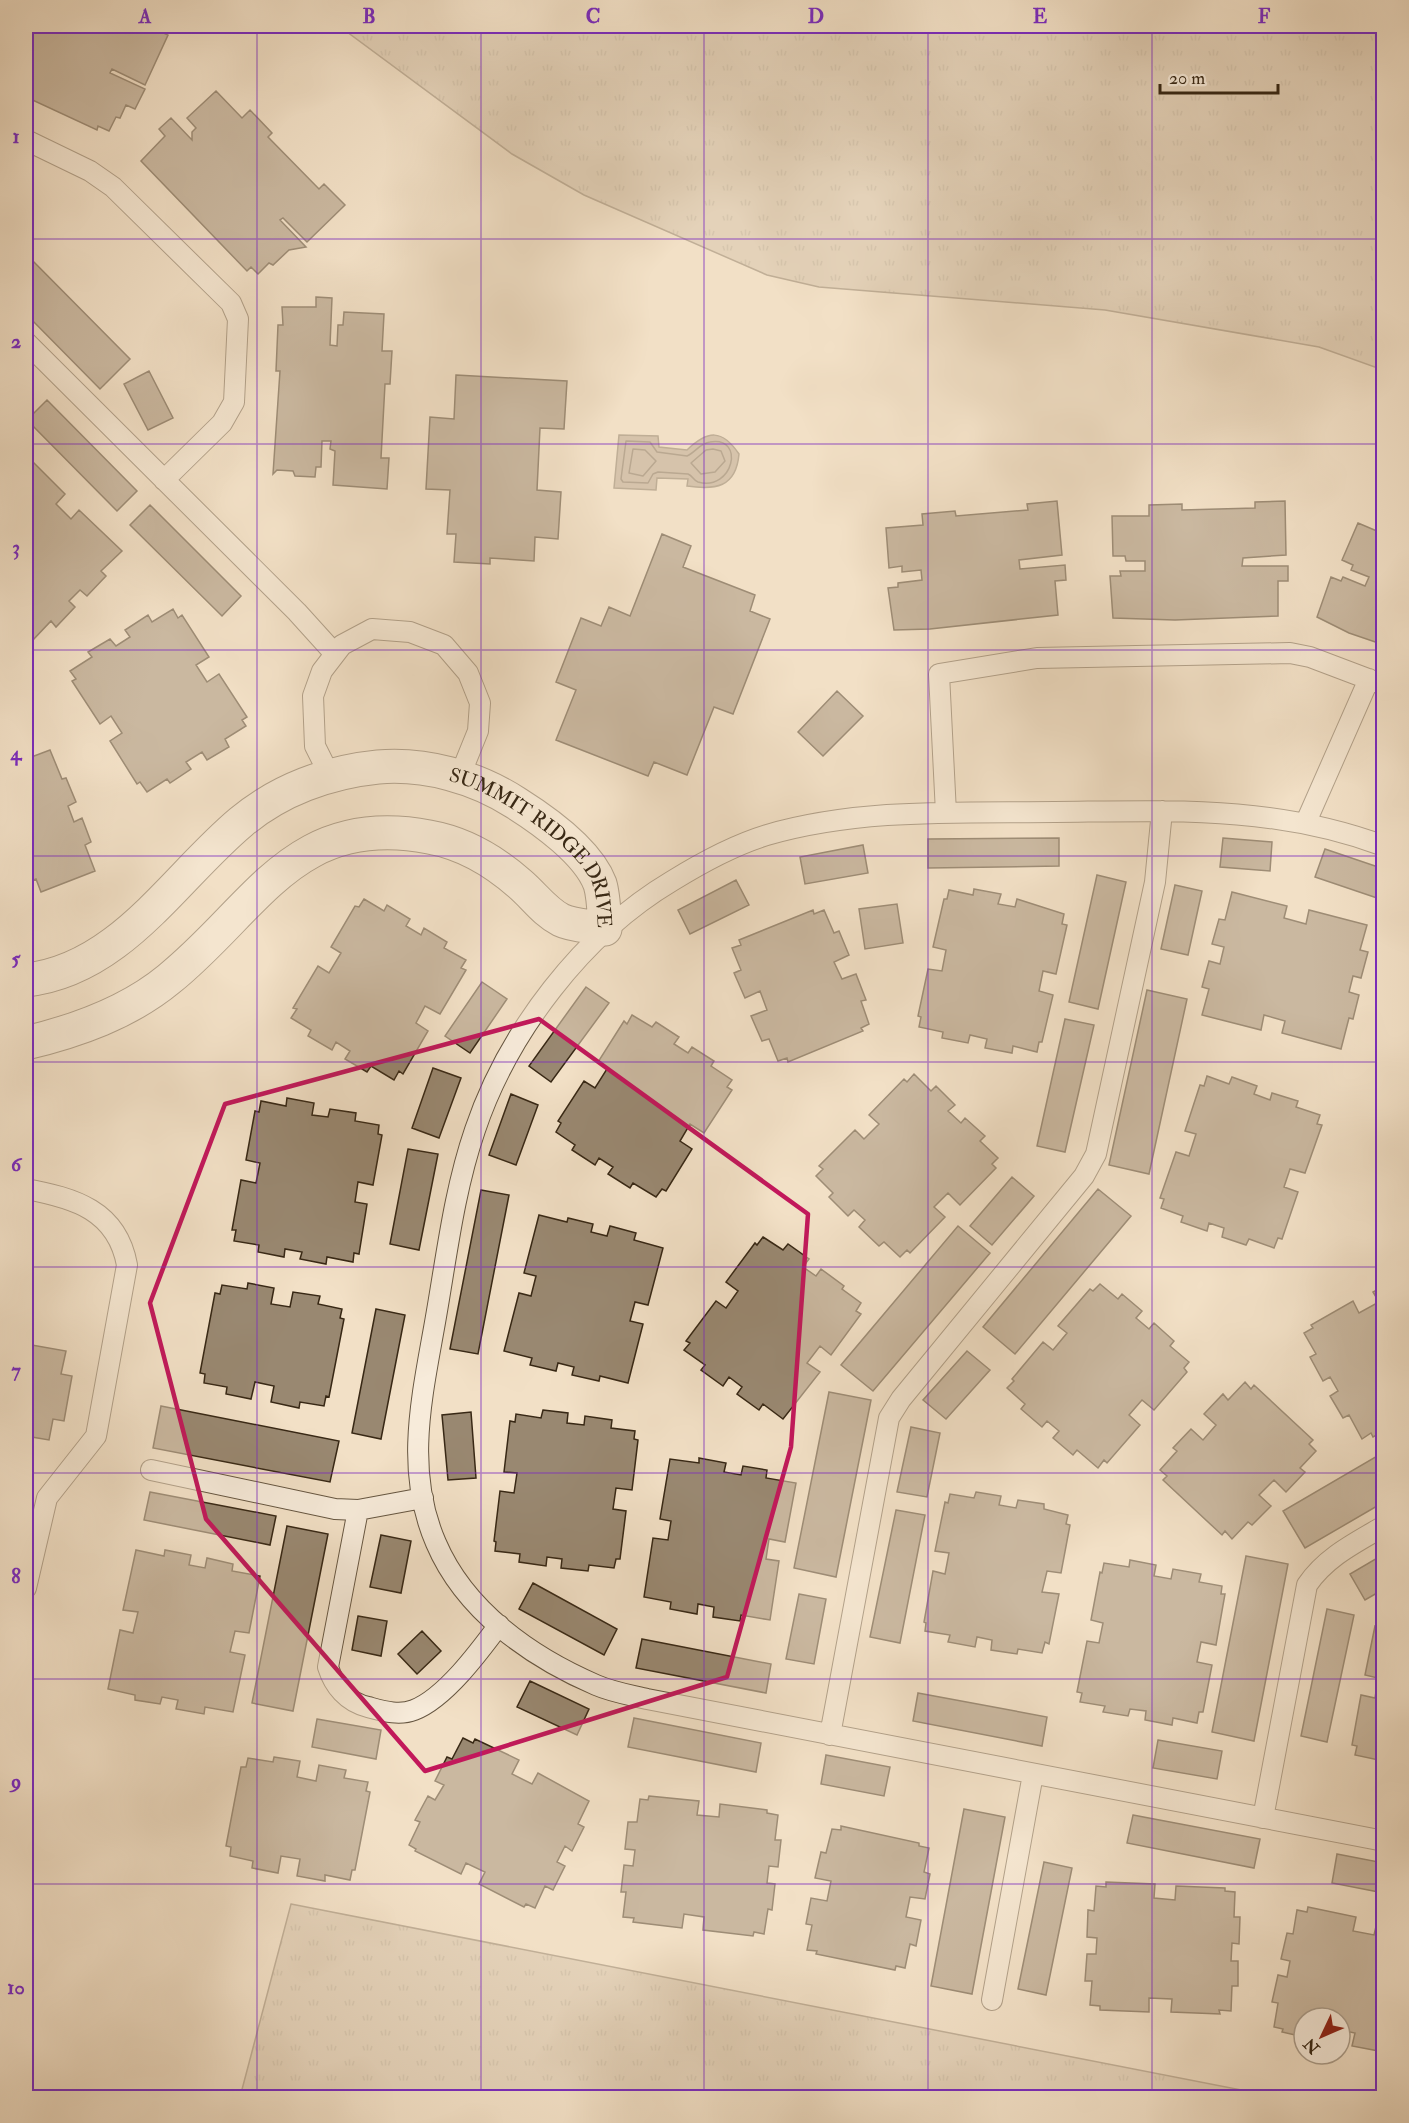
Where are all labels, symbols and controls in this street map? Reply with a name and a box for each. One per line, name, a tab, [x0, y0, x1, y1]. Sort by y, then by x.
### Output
text: A	[138, 4, 152, 29]
text: B	[362, 4, 376, 29]
text: C	[586, 4, 600, 29]
text: D	[808, 4, 824, 29]
text: E	[1033, 4, 1048, 29]
text: F	[1258, 4, 1271, 29]
scale bar	[1160, 57, 1278, 95]
text: 20 m	[1169, 67, 1205, 90]
text: 1	[12, 124, 20, 149]
text: 2	[11, 329, 21, 354]
text: 3	[12, 535, 20, 560]
text: 4	[10, 741, 23, 766]
street label: SUMMIT RIDGE DRIVE	[446, 762, 617, 928]
text: 5	[12, 946, 22, 971]
text: 6	[11, 1152, 23, 1177]
text: 7	[11, 1358, 21, 1383]
text: 8	[11, 1564, 21, 1589]
text: 9	[9, 1769, 21, 1794]
text: 10	[7, 1975, 25, 2000]
north arrow	[1292, 2006, 1352, 2066]
text: N	[1299, 2033, 1325, 2059]

